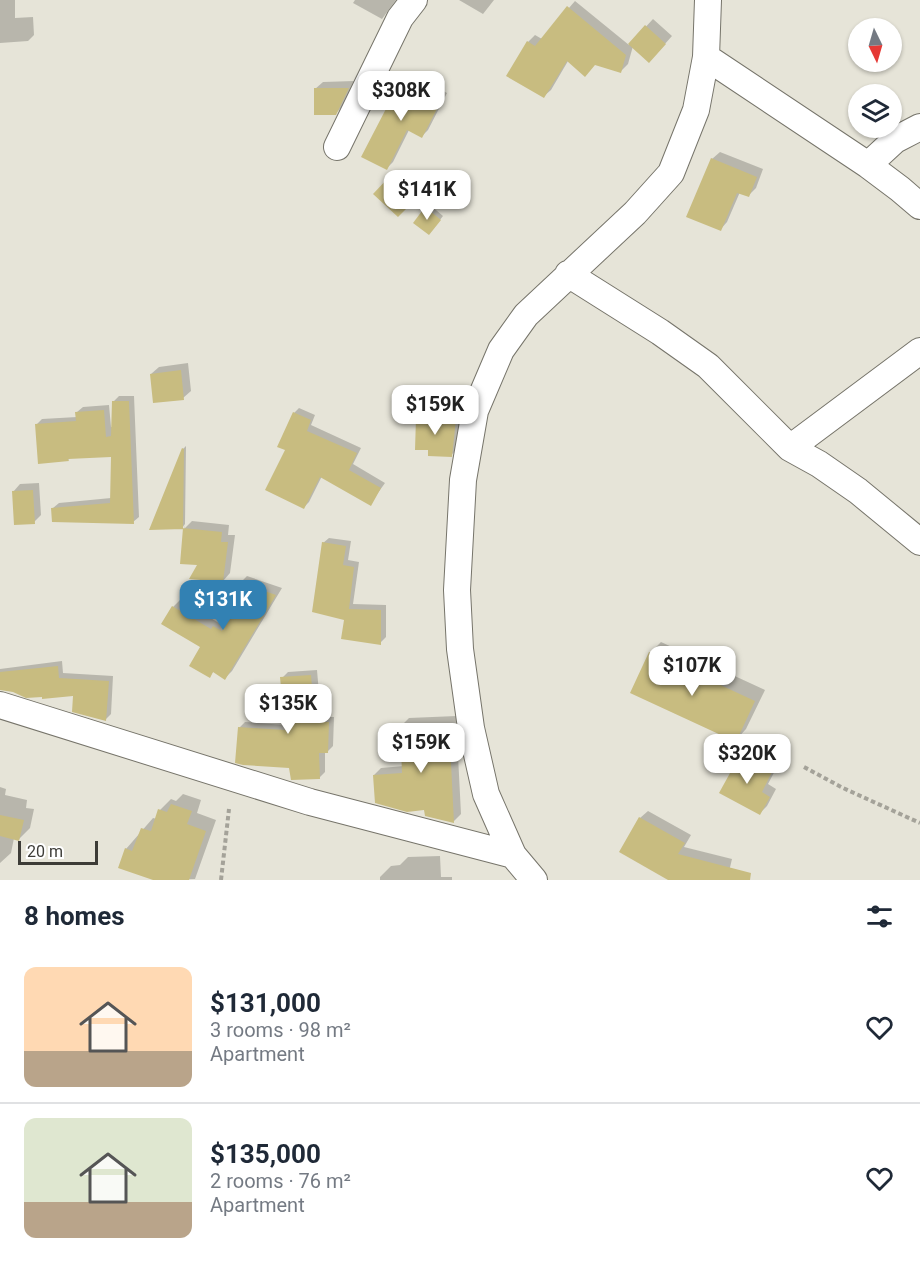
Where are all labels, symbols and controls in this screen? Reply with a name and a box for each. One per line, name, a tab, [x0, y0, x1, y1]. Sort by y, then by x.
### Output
north arrow	[848, 18, 902, 72]
map controls	[848, 18, 902, 138]
pin: $308K	[359, 71, 443, 122]
text: $308K	[372, 78, 430, 102]
button: layers	[848, 84, 902, 138]
pin: $141K	[385, 170, 469, 221]
text: $141K	[398, 177, 456, 201]
pin: $159K	[393, 385, 477, 436]
text: $159K	[406, 392, 464, 416]
pin: $131K	[181, 580, 265, 631]
text: $131K	[194, 587, 252, 611]
pin: $107K	[650, 646, 734, 697]
text: $107K	[663, 653, 721, 677]
pin: $135K	[246, 684, 330, 735]
text: $135K	[259, 691, 317, 715]
pin: $159K	[379, 723, 463, 774]
text: $159K	[392, 730, 450, 754]
pin: $320K	[705, 734, 789, 785]
text: $320K	[718, 741, 776, 765]
scale bar	[18, 838, 98, 866]
text: 20 m	[27, 842, 63, 861]
icon: filters	[863, 900, 896, 933]
text: 8 homes	[24, 901, 125, 931]
text: $131,000	[210, 988, 321, 1018]
icon: home	[72, 991, 144, 1063]
icon: heart	[863, 1011, 896, 1044]
text: 3 rooms · 98 m²	[210, 1018, 351, 1042]
text: Apartment	[210, 1042, 305, 1066]
text: $135,000	[210, 1139, 321, 1169]
icon: home	[72, 1142, 144, 1214]
icon: heart	[863, 1162, 896, 1195]
text: 2 rooms · 76 m²	[210, 1169, 351, 1193]
text: Apartment	[210, 1193, 305, 1217]

